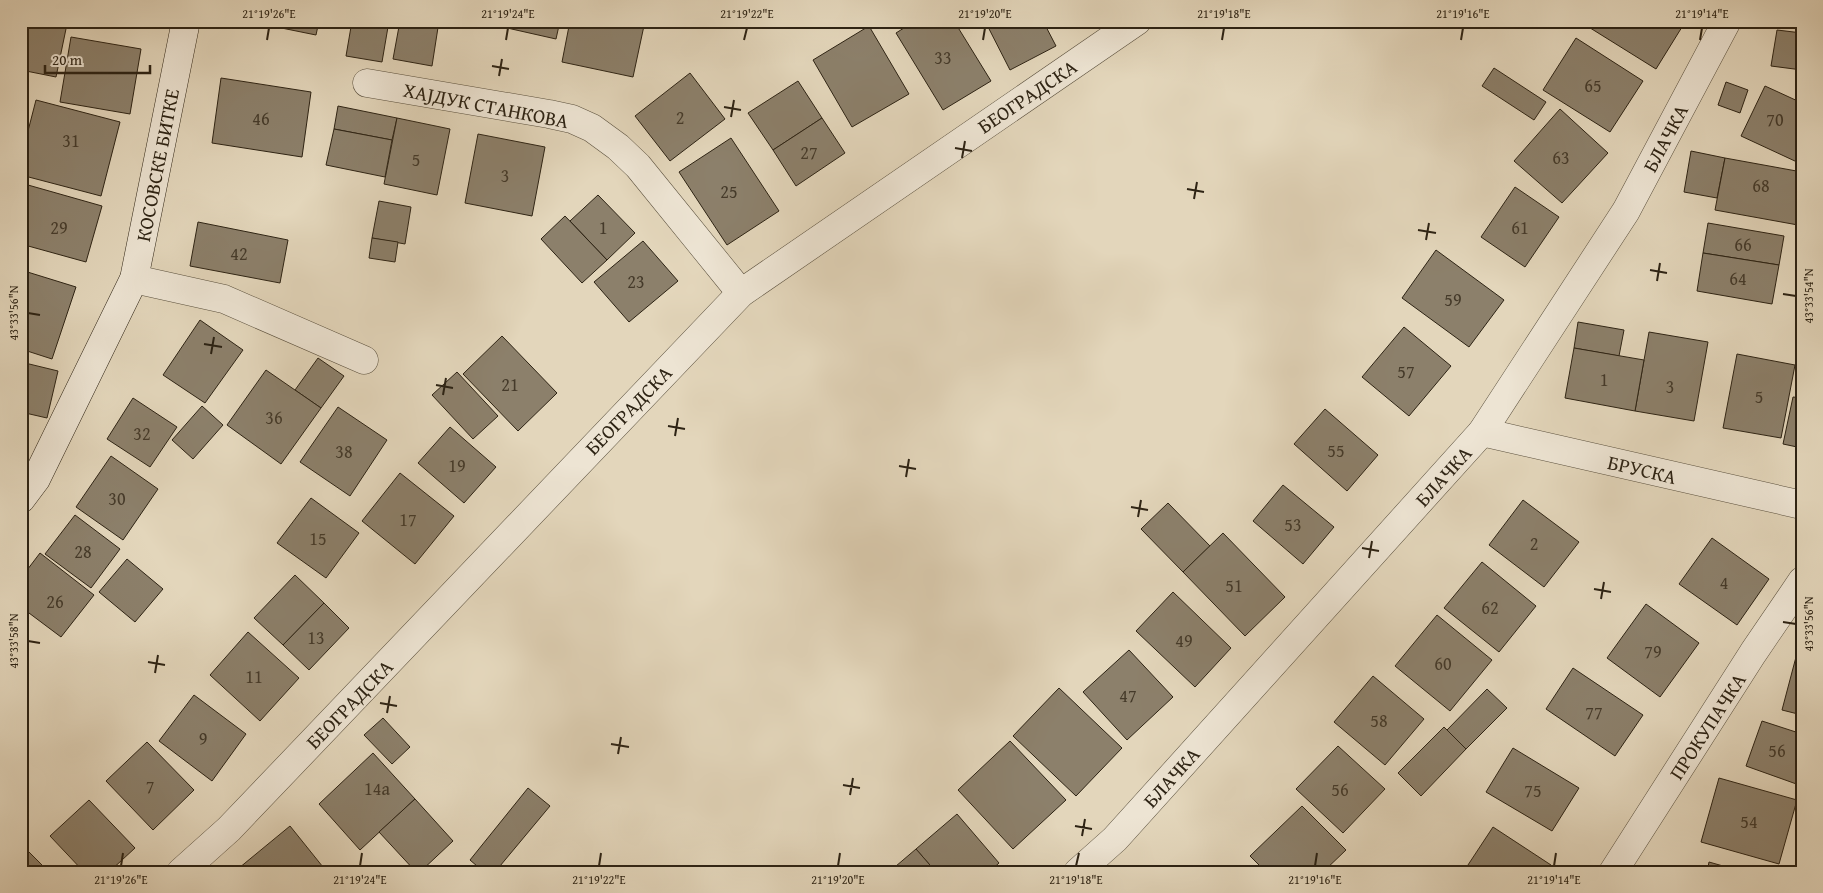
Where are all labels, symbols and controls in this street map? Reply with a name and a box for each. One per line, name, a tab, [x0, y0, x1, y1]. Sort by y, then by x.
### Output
text: 21°19'26"E	[242, 5, 296, 22]
text: 21°19'24"E	[481, 5, 535, 22]
text: 21°19'22"E	[720, 5, 774, 22]
text: 21°19'20"E	[958, 5, 1012, 22]
text: 21°19'18"E	[1197, 5, 1251, 22]
text: 21°19'16"E	[1436, 5, 1490, 22]
text: 21°19'14"E	[1675, 5, 1729, 22]
scale bar	[45, 42, 150, 74]
house number: 33	[934, 44, 952, 71]
text: 20 m	[52, 49, 83, 70]
street label: БЕОГРАДСКА	[972, 52, 1082, 140]
house number: 65	[1584, 72, 1602, 99]
street label: ХАЈДУК СТАНКОВА	[401, 75, 571, 135]
street label: КОСОВСКЕ БИТКЕ	[128, 86, 186, 244]
street label: БЛАЧКА	[1635, 99, 1695, 177]
house number: 2	[676, 104, 684, 131]
house number: 46	[252, 105, 270, 132]
house number: 70	[1766, 106, 1784, 133]
house number: 31	[62, 127, 80, 154]
house number: 27	[800, 139, 818, 166]
house number: 63	[1552, 144, 1570, 171]
house number: 5	[412, 146, 420, 173]
house number: 3	[501, 162, 509, 189]
house number: 68	[1752, 172, 1770, 199]
house number: 25	[720, 178, 738, 205]
house number: 29	[50, 214, 68, 241]
house number: 1	[599, 214, 607, 241]
house number: 61	[1511, 214, 1529, 241]
house number: 66	[1734, 231, 1752, 258]
house number: 42	[230, 240, 248, 267]
house number: 64	[1729, 265, 1747, 292]
house number: 23	[627, 268, 645, 295]
text: 43°33'54"N	[1800, 268, 1817, 324]
text: 43°33'56"N	[5, 285, 22, 341]
house number: 59	[1444, 286, 1462, 313]
house number: 57	[1397, 358, 1415, 385]
street label: БЕОГРАДСКА	[578, 359, 678, 461]
house number: 1	[1600, 366, 1608, 393]
house number: 21	[501, 371, 519, 398]
house number: 3	[1666, 373, 1674, 400]
house number: 5	[1755, 383, 1763, 410]
house number: 36	[265, 404, 283, 431]
house number: 32	[133, 420, 151, 447]
house number: 55	[1327, 437, 1345, 464]
house number: 38	[335, 438, 353, 465]
street label: БЛАЧКА	[1408, 439, 1478, 513]
street label: БРУСКА	[1605, 447, 1679, 491]
house number: 19	[448, 452, 466, 479]
house number: 30	[108, 485, 126, 512]
house number: 17	[399, 506, 417, 533]
house number: 53	[1284, 511, 1302, 538]
house number: 15	[309, 525, 327, 552]
house number: 2	[1530, 530, 1538, 557]
house number: 28	[74, 538, 92, 565]
house number: 4	[1720, 569, 1728, 596]
house number: 51	[1225, 572, 1243, 599]
house number: 26	[46, 588, 64, 615]
house number: 62	[1481, 594, 1499, 621]
text: 43°33'56"N	[1800, 596, 1817, 652]
text: 43°33'58"N	[5, 613, 22, 669]
house number: 13	[307, 624, 325, 651]
house number: 49	[1175, 627, 1193, 654]
house number: 79	[1644, 638, 1662, 665]
house number: 60	[1434, 650, 1452, 677]
street label: БЕОГРАДСКА	[299, 653, 399, 755]
house number: 11	[245, 663, 263, 690]
street label: ПРОКУПАЧКА	[1662, 667, 1752, 785]
house number: 47	[1119, 682, 1137, 709]
house number: 77	[1585, 699, 1603, 726]
house number: 58	[1370, 707, 1388, 734]
house number: 9	[199, 725, 207, 752]
house number: 56	[1768, 737, 1786, 764]
street label: БЛАЧКА	[1136, 740, 1206, 814]
house number: 7	[146, 773, 154, 800]
house number: 14a	[364, 775, 390, 802]
house number: 56	[1331, 776, 1349, 803]
house number: 75	[1524, 777, 1542, 804]
house number: 54	[1740, 808, 1758, 835]
text: 21°19'26"E	[94, 871, 148, 888]
text: 21°19'24"E	[333, 871, 387, 888]
text: 21°19'22"E	[572, 871, 626, 888]
text: 21°19'20"E	[811, 871, 865, 888]
text: 21°19'18"E	[1049, 871, 1103, 888]
text: 21°19'16"E	[1288, 871, 1342, 888]
text: 21°19'14"E	[1527, 871, 1581, 888]

